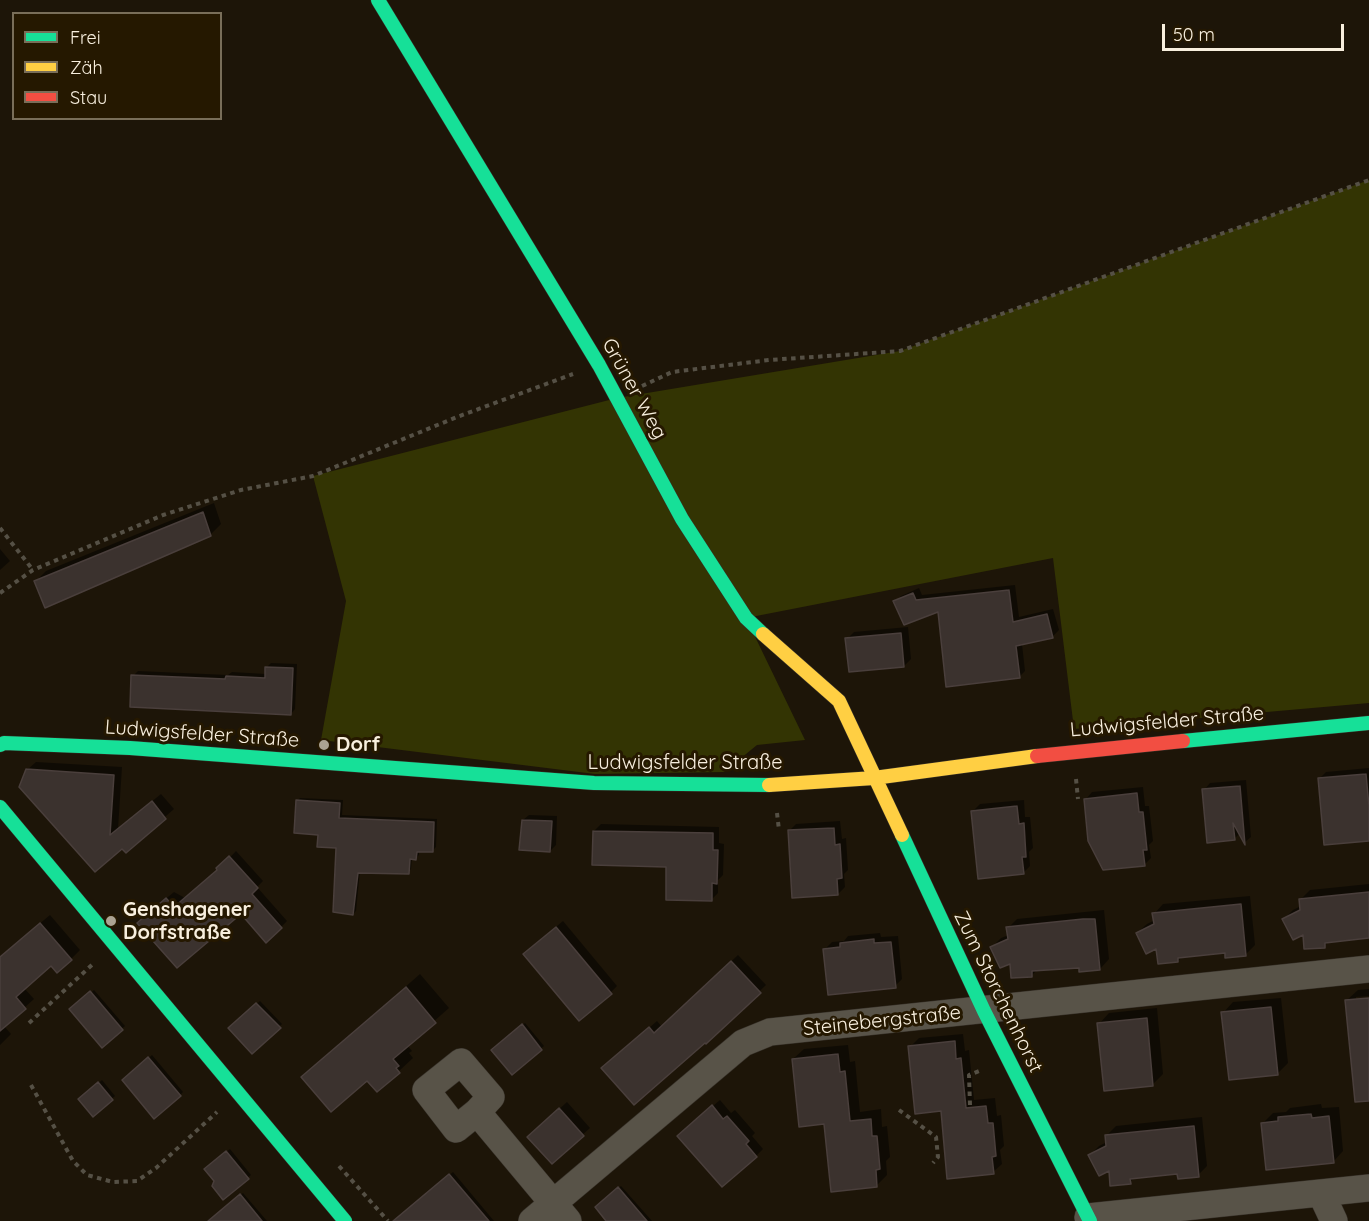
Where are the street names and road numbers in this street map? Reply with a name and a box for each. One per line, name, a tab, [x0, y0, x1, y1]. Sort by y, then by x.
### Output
street label: Grüner Weg	[596, 334, 672, 444]
street label: Ludwigsfelder Straße	[1069, 702, 1265, 742]
street label: Ludwigsfelder Straße	[104, 715, 300, 753]
street label: Ludwigsfelder Straße	[588, 751, 782, 775]
street label: Zum Storchenhorst	[948, 907, 1048, 1077]
street label: Steinebergstraße	[802, 1001, 962, 1041]

